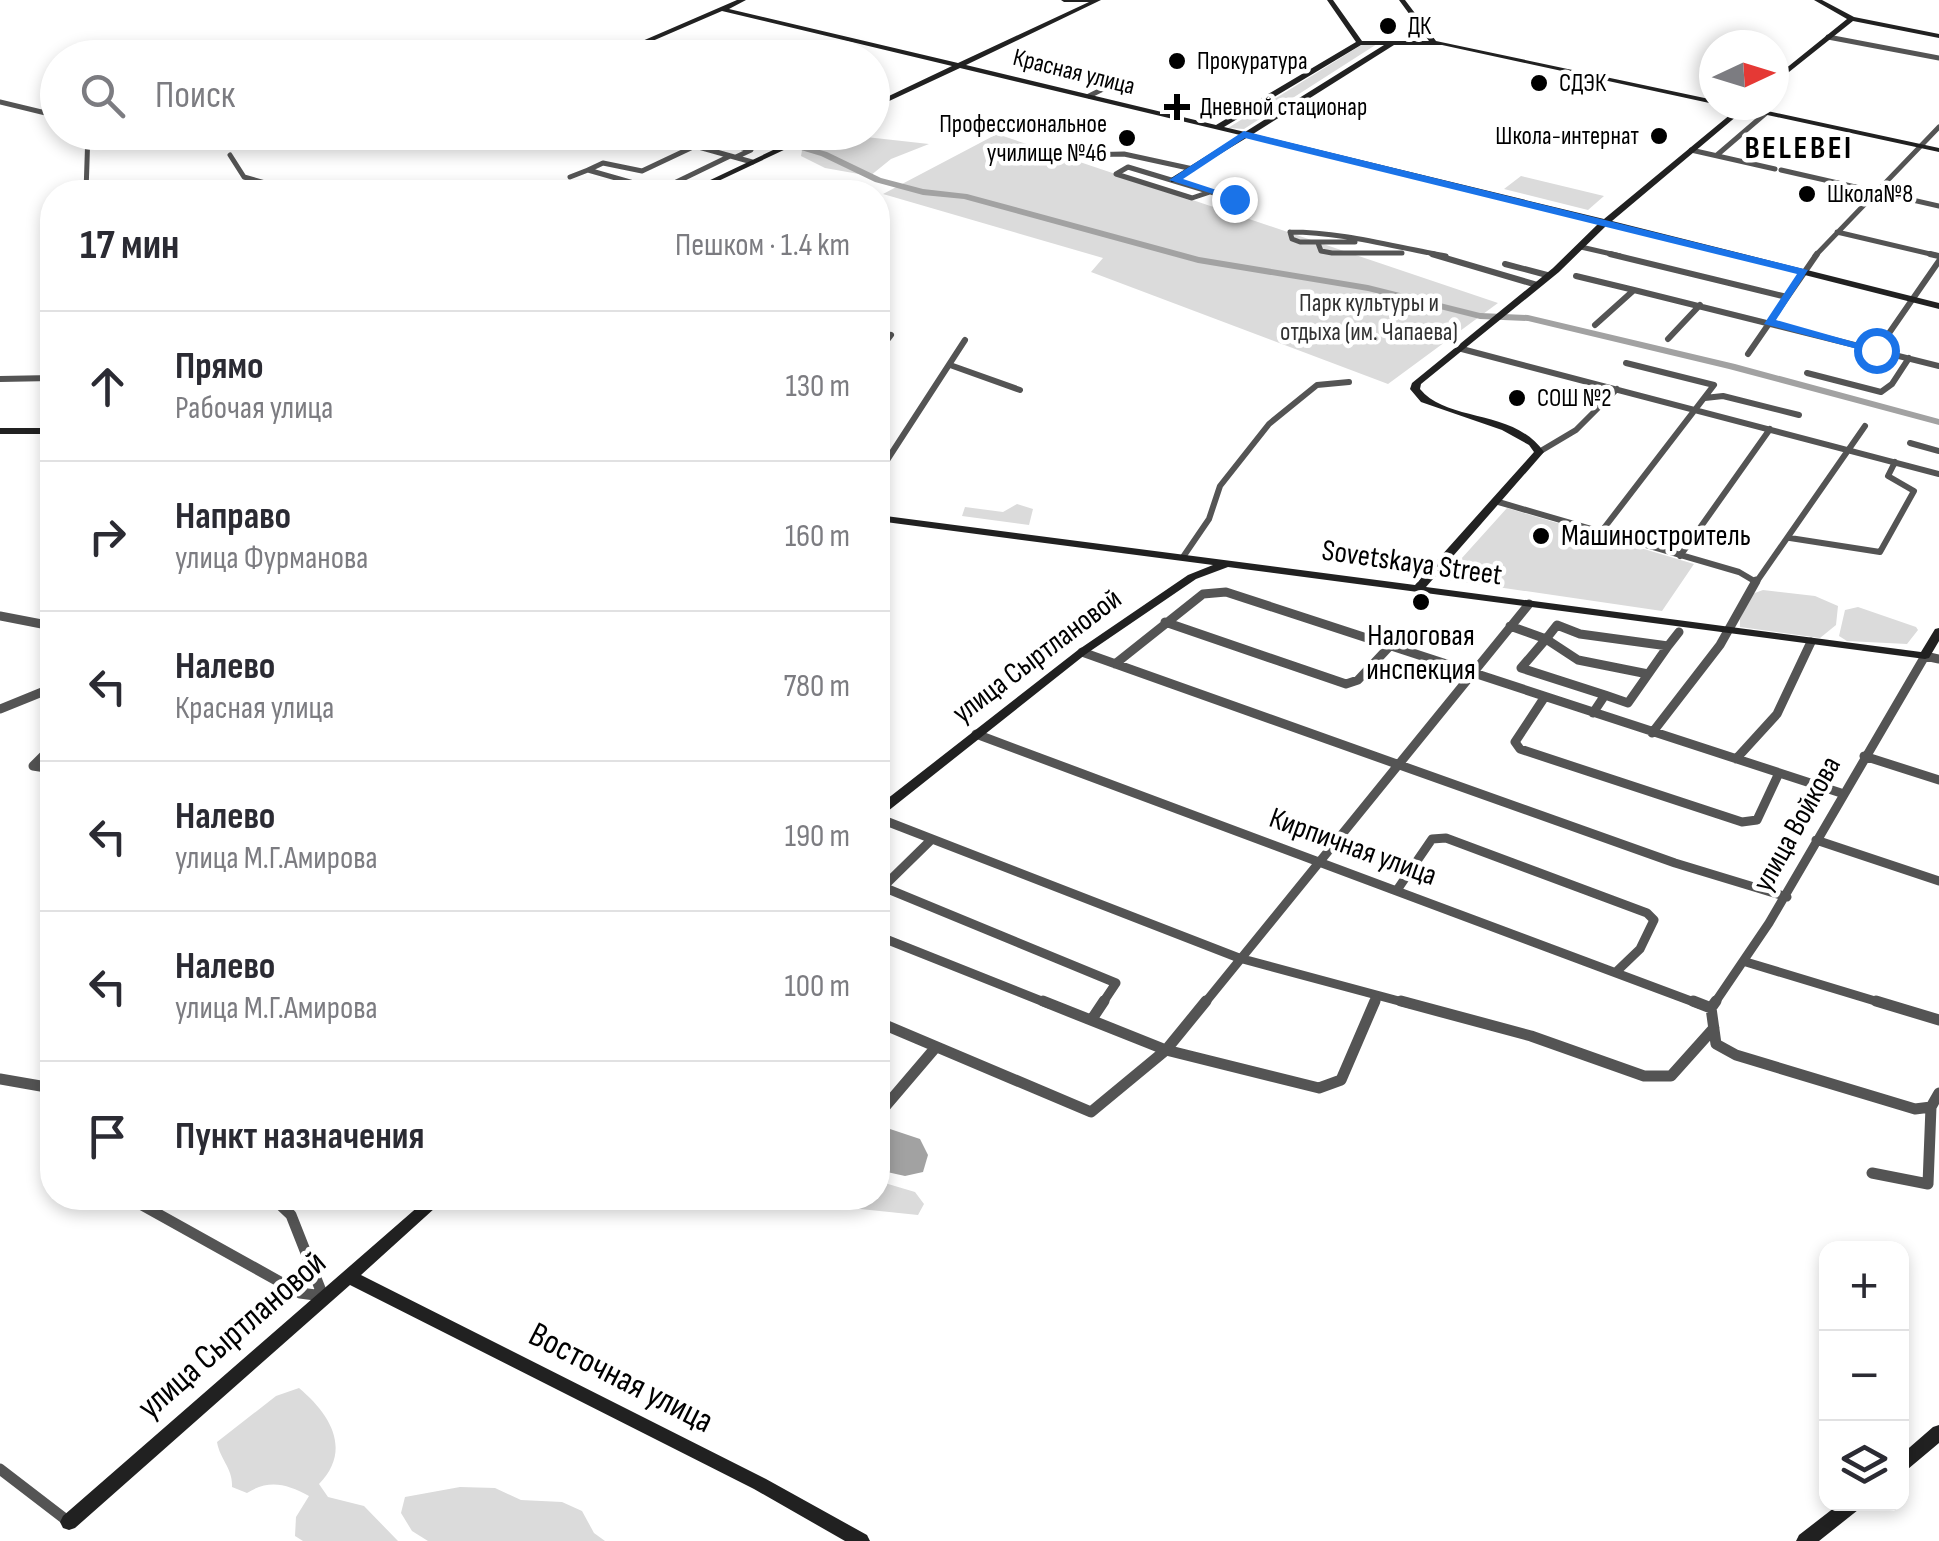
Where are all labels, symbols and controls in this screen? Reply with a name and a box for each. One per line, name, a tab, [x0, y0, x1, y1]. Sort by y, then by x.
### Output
place label: ДК	[1408, 11, 1432, 42]
marker: ДК	[1377, 15, 1399, 37]
north arrow	[1699, 30, 1789, 120]
search box	[40, 40, 890, 150]
street label: Красная улица	[1010, 42, 1138, 102]
place label: Прокуратура	[1197, 46, 1308, 77]
marker: Прокуратура	[1166, 50, 1188, 72]
icon: search	[75, 68, 130, 123]
place label: СДЭК	[1559, 68, 1607, 99]
marker: СДЭК	[1528, 72, 1550, 94]
text: Поиск	[155, 73, 235, 118]
place label: Дневной стационар	[1200, 92, 1367, 123]
marker: Дневной стационар	[1164, 94, 1190, 120]
place label: Профессиональное училище №46	[939, 109, 1107, 169]
place label: Школа-интернат	[1495, 121, 1640, 152]
marker: Школа-интернат	[1648, 125, 1670, 147]
marker: Профессиональное училище №46	[1116, 127, 1138, 149]
district label: BELEBEI	[1744, 129, 1854, 168]
route end	[1212, 177, 1258, 223]
place label: Школа№8	[1827, 179, 1913, 210]
marker: Школа№8	[1796, 183, 1818, 205]
text: 17 мин	[80, 220, 179, 271]
text: Пешком · 1.4 km	[675, 226, 850, 265]
park label: Парк культуры и отдыха (им. Чапаева)	[1280, 288, 1458, 348]
route start	[1854, 328, 1900, 374]
text: Прямо	[175, 344, 264, 389]
icon: ahead	[80, 359, 135, 414]
text: 130 m	[785, 367, 850, 406]
place label: СОШ №2	[1537, 383, 1611, 414]
marker: СОШ №2	[1506, 387, 1528, 409]
text: Рабочая улица	[175, 389, 333, 428]
text: Направо	[175, 494, 291, 539]
icon: right	[80, 509, 135, 564]
text: 160 m	[785, 517, 850, 556]
place label: Машиностроитель	[1561, 518, 1751, 554]
marker: Машиностроитель	[1530, 525, 1552, 547]
street label: Sovetskaya Street	[1320, 533, 1504, 593]
text: улица Фурманова	[175, 539, 368, 578]
street label: улица Сыртлановой	[945, 581, 1129, 731]
marker: Налоговая инспекция	[1410, 591, 1432, 613]
place label: Налоговая инспекция	[1366, 618, 1476, 688]
text: Налево	[175, 644, 275, 689]
icon: left	[80, 659, 135, 714]
text: 780 m	[783, 667, 850, 706]
text: Красная улица	[175, 689, 334, 728]
street label: улица Войкова	[1745, 750, 1849, 898]
text: Налево	[175, 794, 275, 839]
street label: Кирпичная улица	[1264, 800, 1442, 894]
icon: left	[80, 809, 135, 864]
text: 190 m	[785, 817, 850, 856]
text: улица М.Г.Амирова	[175, 839, 378, 878]
text: Налево	[175, 944, 275, 989]
icon: left	[80, 959, 135, 1014]
text: 100 m	[785, 967, 850, 1006]
text: улица М.Г.Амирова	[175, 989, 378, 1028]
icon: arrive	[80, 1109, 135, 1164]
text: Пункт назначения	[175, 1114, 424, 1159]
street label: улица Сыртлановой	[129, 1241, 335, 1429]
map controls	[1819, 1241, 1909, 1511]
button: +	[1819, 1241, 1909, 1331]
street label: Восточная улица	[522, 1313, 720, 1443]
button: −	[1819, 1331, 1909, 1421]
button: layers	[1819, 1421, 1909, 1511]

